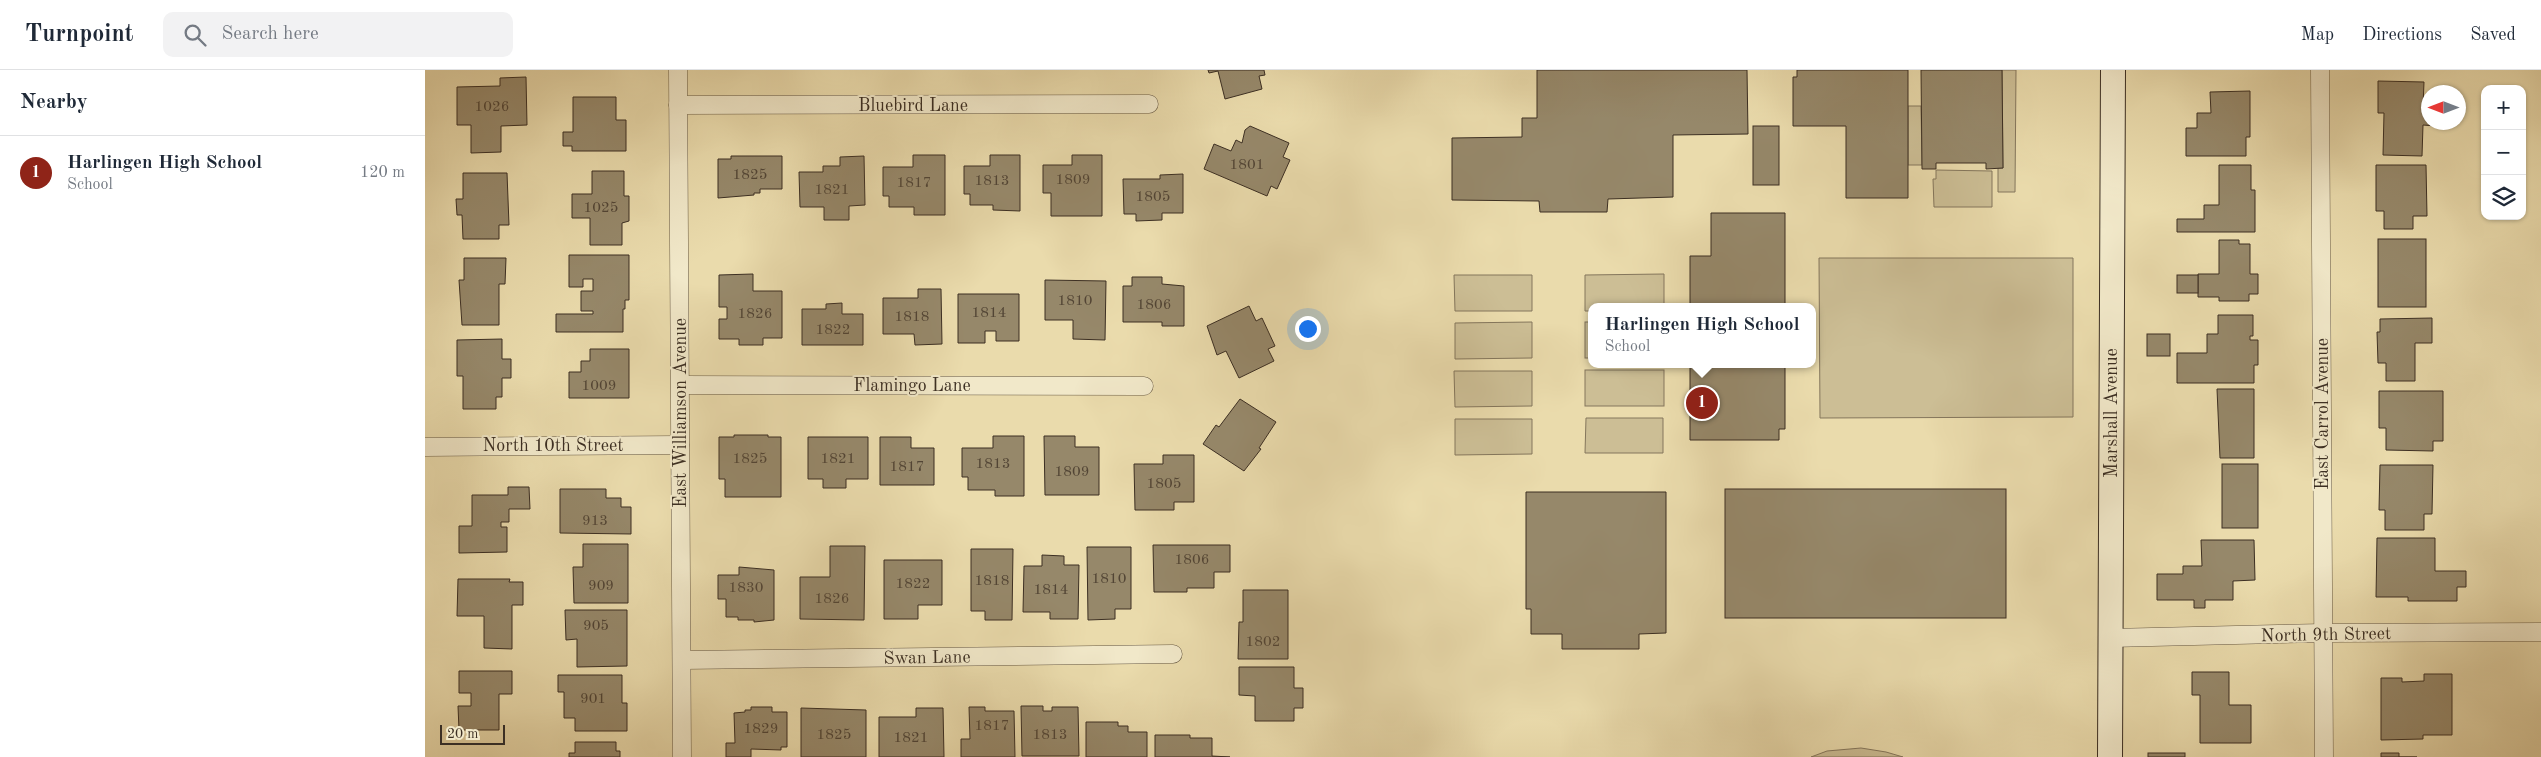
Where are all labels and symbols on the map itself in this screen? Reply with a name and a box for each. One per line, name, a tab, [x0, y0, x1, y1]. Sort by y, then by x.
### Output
north arrow	[2421, 85, 2466, 130]
street label: Bluebird Lane	[858, 97, 968, 115]
house number: 1026	[475, 100, 509, 115]
house number: 1801	[1230, 158, 1264, 173]
house number: 1825	[733, 168, 767, 183]
house number: 1809	[1056, 173, 1090, 188]
house number: 1813	[975, 174, 1009, 189]
house number: 1817	[897, 176, 931, 191]
house number: 1821	[815, 183, 849, 198]
house number: 1805	[1136, 190, 1170, 205]
house number: 1025	[584, 201, 618, 216]
house number: 1810	[1058, 294, 1092, 309]
house number: 1806	[1137, 298, 1171, 313]
house number: 1814	[972, 306, 1006, 321]
house number: 1826	[738, 307, 772, 322]
house number: 1818	[895, 310, 929, 325]
your location	[1295, 316, 1321, 342]
street label: East Williamson Avenue	[672, 318, 690, 508]
house number: 1822	[816, 323, 850, 338]
street label: East Carrol Avenue	[2314, 338, 2332, 490]
street label: Marshall Avenue	[2103, 348, 2121, 478]
street label: Flamingo Lane	[853, 377, 971, 395]
house number: 1009	[582, 379, 616, 394]
pin: 1	[1686, 384, 1718, 422]
street label: North 10th Street	[482, 437, 624, 455]
house number: 1825	[733, 452, 767, 467]
house number: 1821	[821, 452, 855, 467]
house number: 1813	[976, 457, 1010, 472]
house number: 1817	[890, 460, 924, 475]
house number: 1809	[1055, 465, 1089, 480]
house number: 1805	[1147, 477, 1181, 492]
house number: 913	[582, 514, 608, 529]
house number: 1806	[1175, 553, 1209, 568]
house number: 1810	[1092, 572, 1126, 587]
house number: 1818	[975, 574, 1009, 589]
house number: 1822	[896, 577, 930, 592]
house number: 909	[588, 579, 614, 594]
house number: 1830	[729, 581, 763, 596]
house number: 1814	[1034, 583, 1068, 598]
house number: 1826	[815, 592, 849, 607]
house number: 905	[583, 619, 609, 634]
street label: North 9th Street	[2261, 625, 2391, 645]
house number: 1802	[1246, 635, 1280, 650]
street label: Swan Lane	[883, 648, 971, 668]
house number: 901	[580, 692, 606, 707]
house number: 1817	[975, 719, 1009, 734]
scale bar	[440, 722, 505, 745]
house number: 1829	[744, 722, 778, 737]
house number: 1825	[817, 728, 851, 743]
house number: 1813	[1033, 728, 1067, 743]
house number: 1821	[894, 731, 928, 746]

